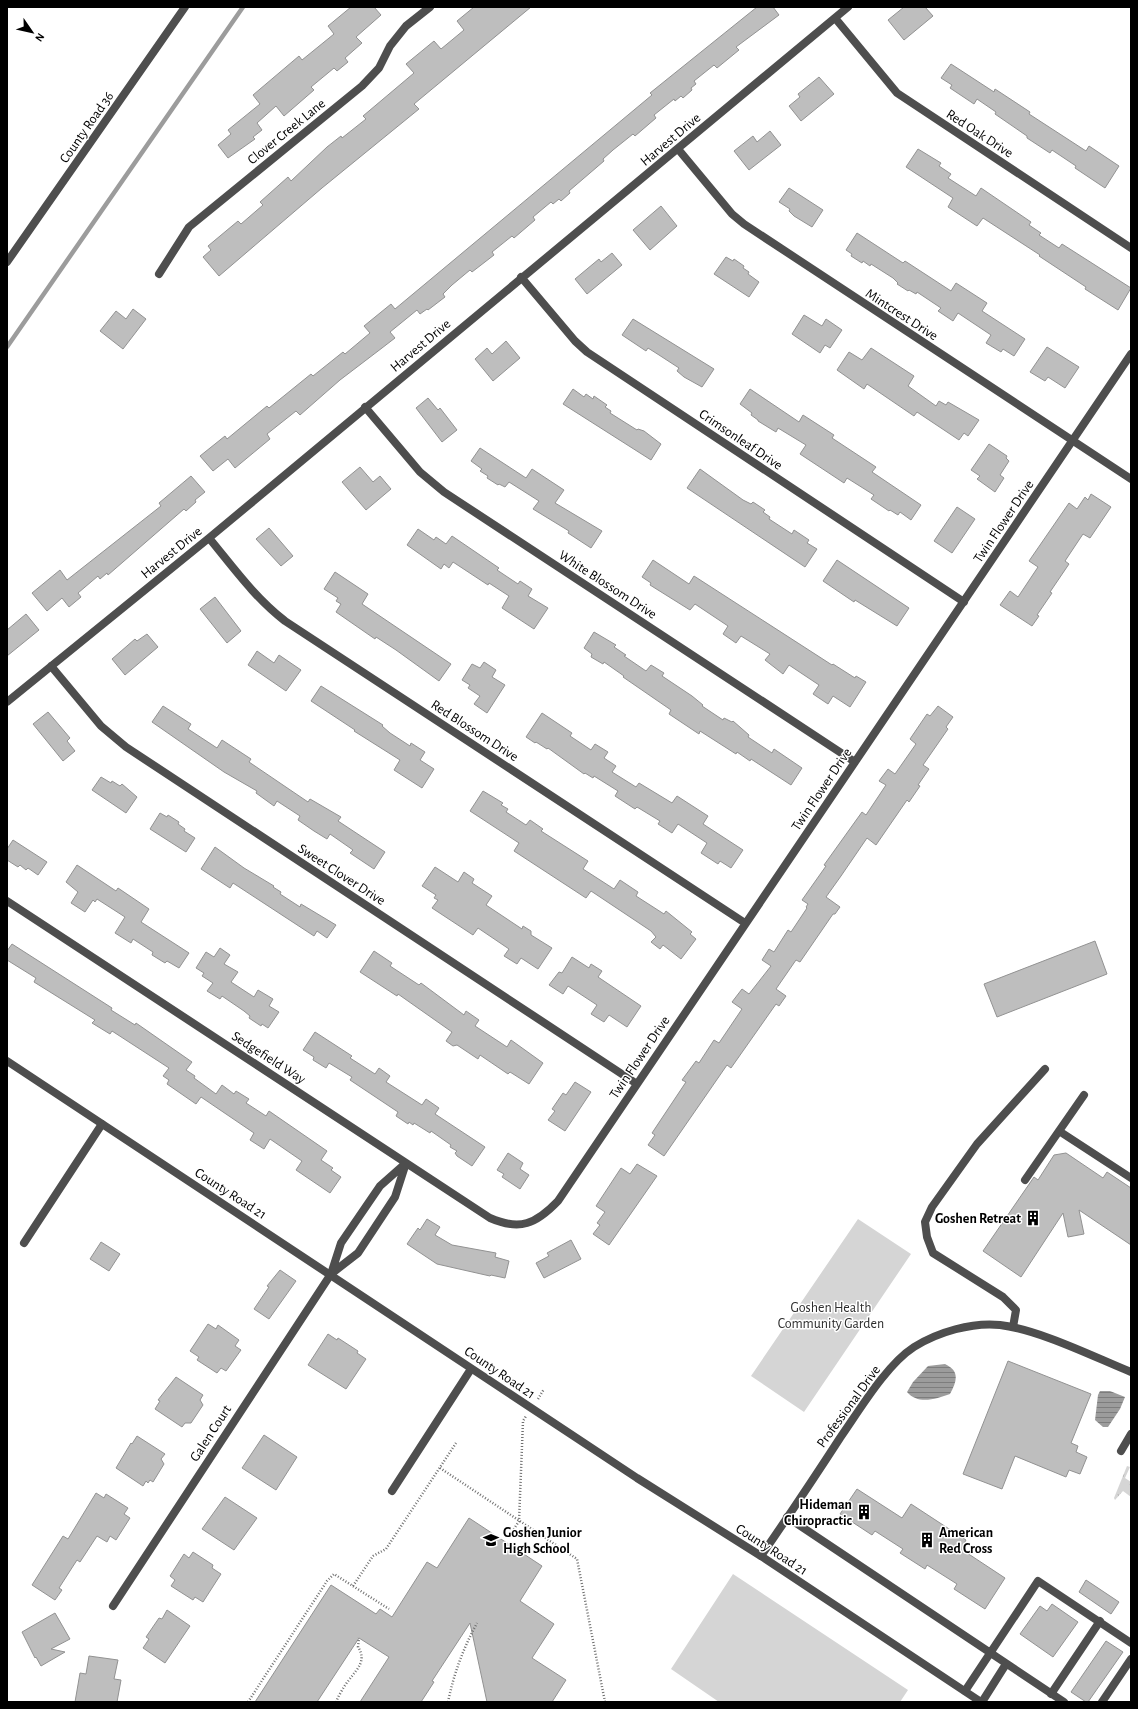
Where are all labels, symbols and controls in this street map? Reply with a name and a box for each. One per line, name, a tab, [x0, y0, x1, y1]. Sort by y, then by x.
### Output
north arrow	[12, 12, 52, 52]
text: N	[33, 31, 47, 44]
street label: County Road 36	[57, 89, 116, 166]
street label: Clover Creek Lane	[245, 96, 328, 167]
street label: Red Oak Drive	[944, 107, 1015, 161]
street label: Harvest Drive	[638, 111, 703, 169]
street label: Mintcrest Drive	[863, 286, 940, 343]
street label: Harvest Drive	[388, 317, 453, 375]
street label: Crimsonleaf Drive	[696, 407, 785, 473]
street label: Twin Flower Drive	[971, 478, 1037, 565]
street label: Harvest Drive	[139, 524, 205, 581]
street label: White Blossom Drive	[556, 548, 659, 622]
street label: Red Blossom Drive	[428, 698, 521, 764]
street label: Twin Flower Drive	[789, 746, 855, 833]
street label: Sweet Clover Drive	[295, 842, 388, 908]
street label: Twin Flower Drive	[607, 1014, 673, 1101]
street label: Sedgefield Way	[229, 1029, 308, 1087]
street label: County Road 21	[192, 1166, 269, 1222]
building icon: Goshen Retreat	[1024, 1209, 1042, 1227]
place label: Goshen Retreat	[935, 1212, 1021, 1226]
park label: Goshen Health Community Garden	[778, 1301, 884, 1331]
street label: County Road 21	[461, 1344, 537, 1402]
street label: Professional Drive	[814, 1363, 883, 1450]
street label: Galen Court	[188, 1402, 234, 1464]
place label: Hideman Chiropractic	[784, 1498, 853, 1528]
building icon: Hideman Chiropractic	[855, 1503, 873, 1521]
street label: County Road 21	[733, 1522, 810, 1578]
place label: Goshen Junior High School	[503, 1526, 582, 1556]
place label: American Red Cross	[939, 1526, 993, 1556]
school or university icon: Goshen Junior High School	[482, 1531, 500, 1549]
building icon: American Red Cross	[918, 1531, 936, 1549]

